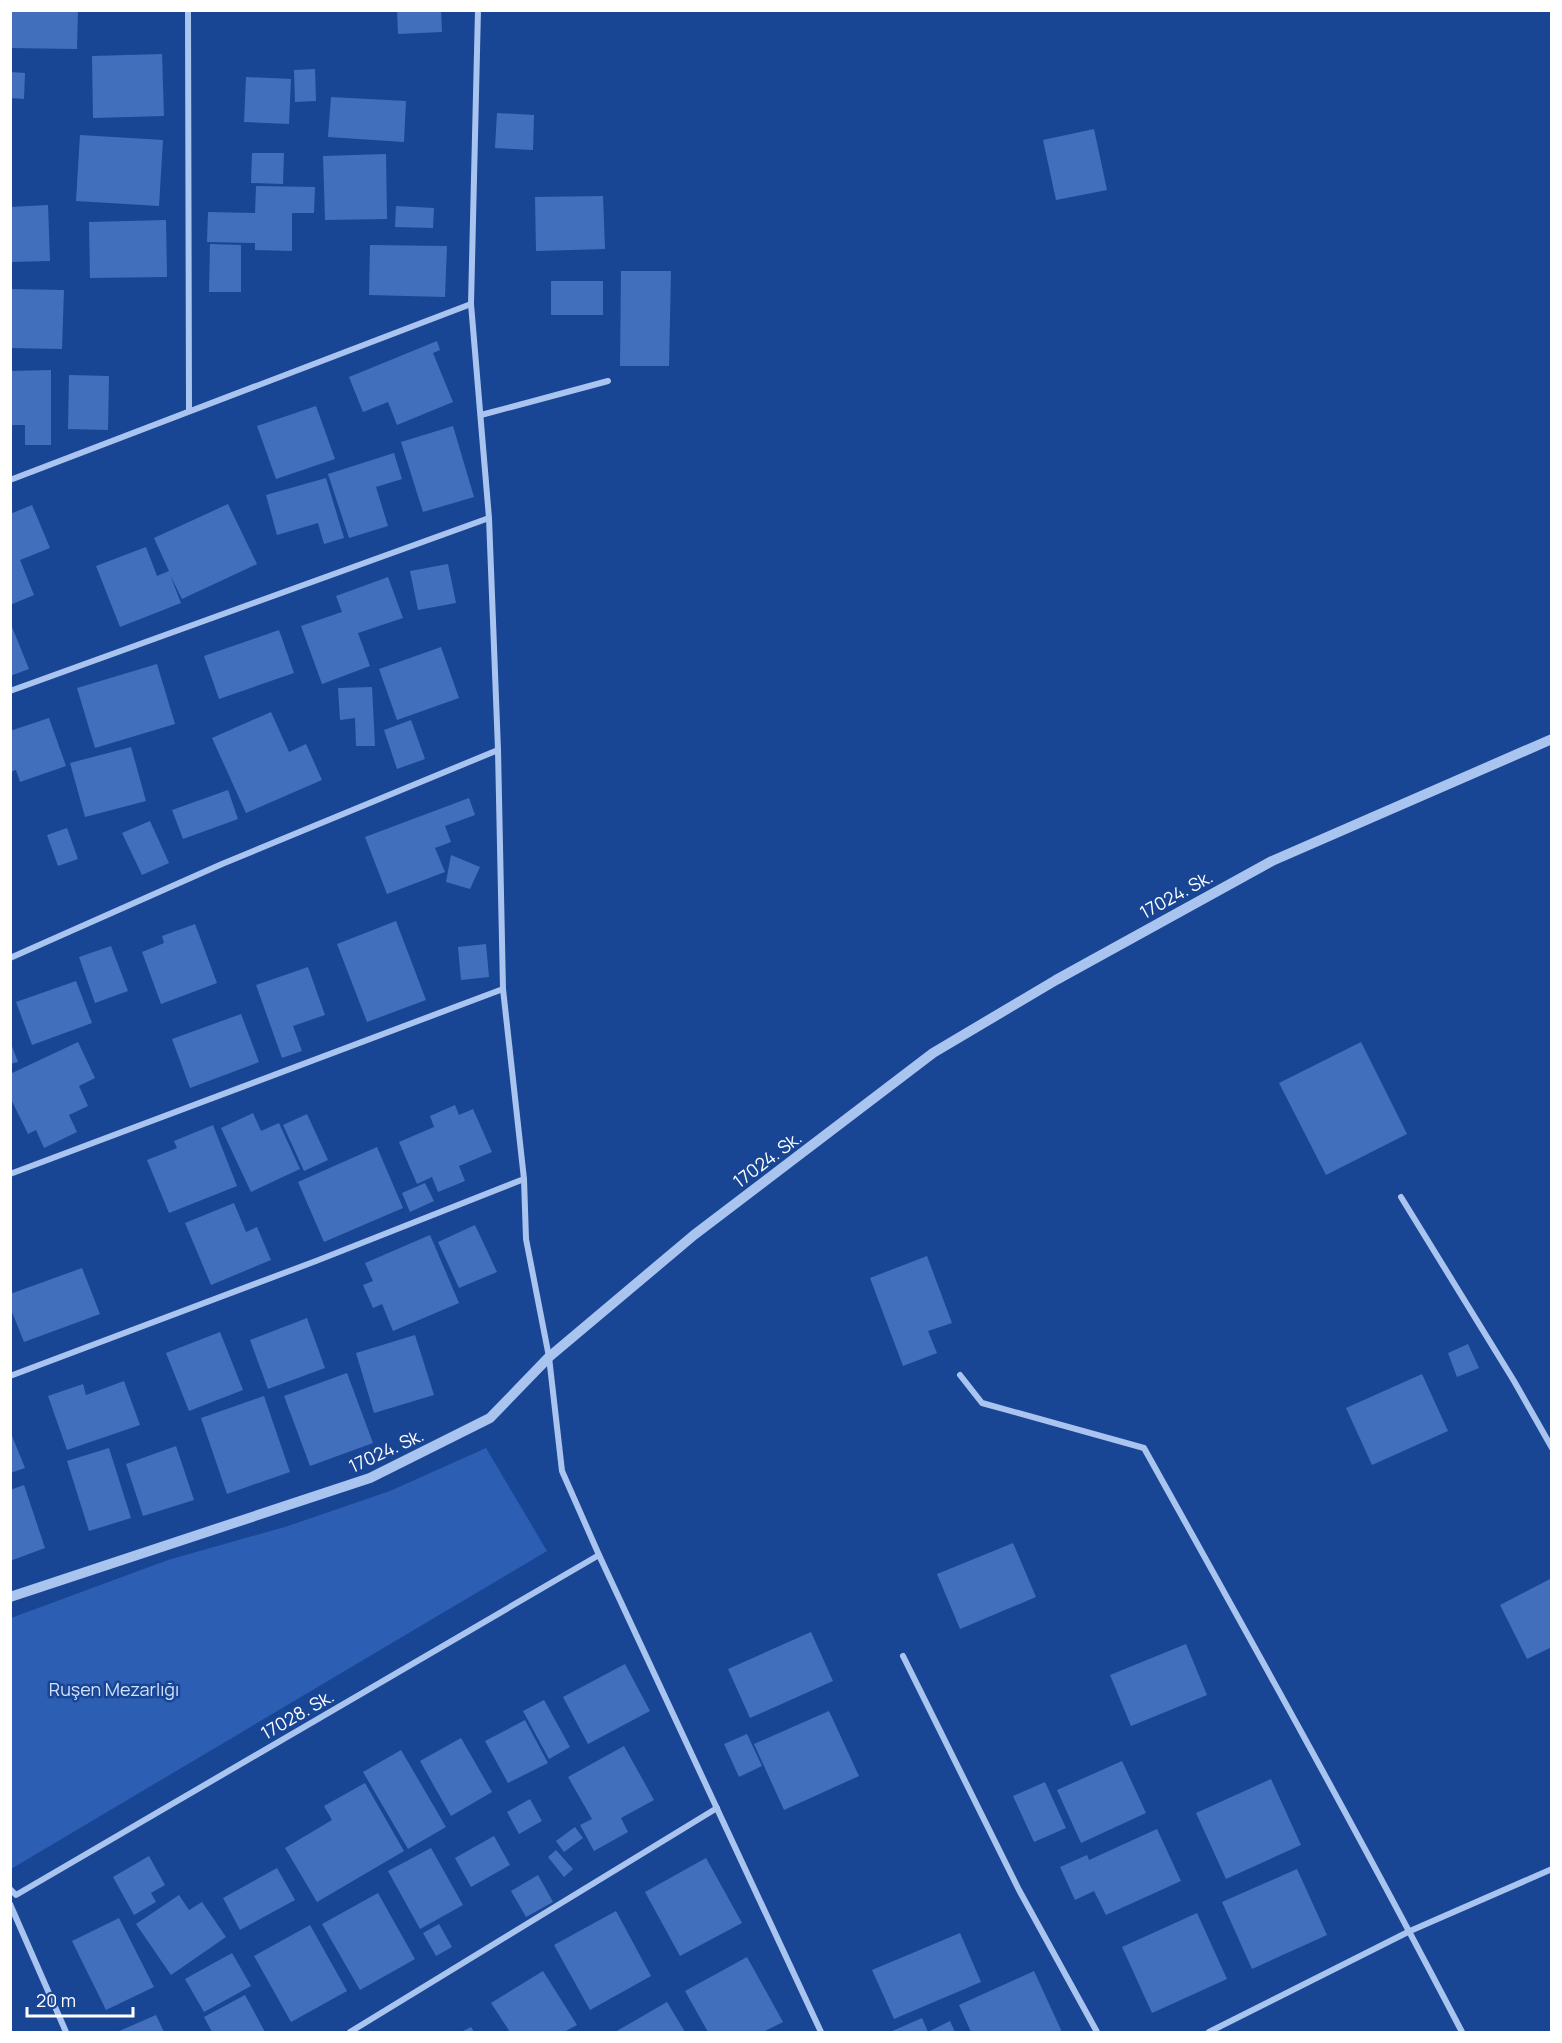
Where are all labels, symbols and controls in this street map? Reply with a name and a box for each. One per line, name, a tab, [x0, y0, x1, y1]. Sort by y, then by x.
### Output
street label: 17024. Sk.	[1135, 864, 1217, 924]
street label: 17024. Sk.	[728, 1125, 806, 1193]
street label: 17024. Sk.	[345, 1422, 427, 1478]
park label: Ruşen Mezarlığı	[49, 1677, 179, 1701]
street label: 17028. Sk.	[256, 1683, 338, 1745]
scale bar	[27, 1980, 134, 2018]
text: 20 m	[36, 1988, 76, 2012]

